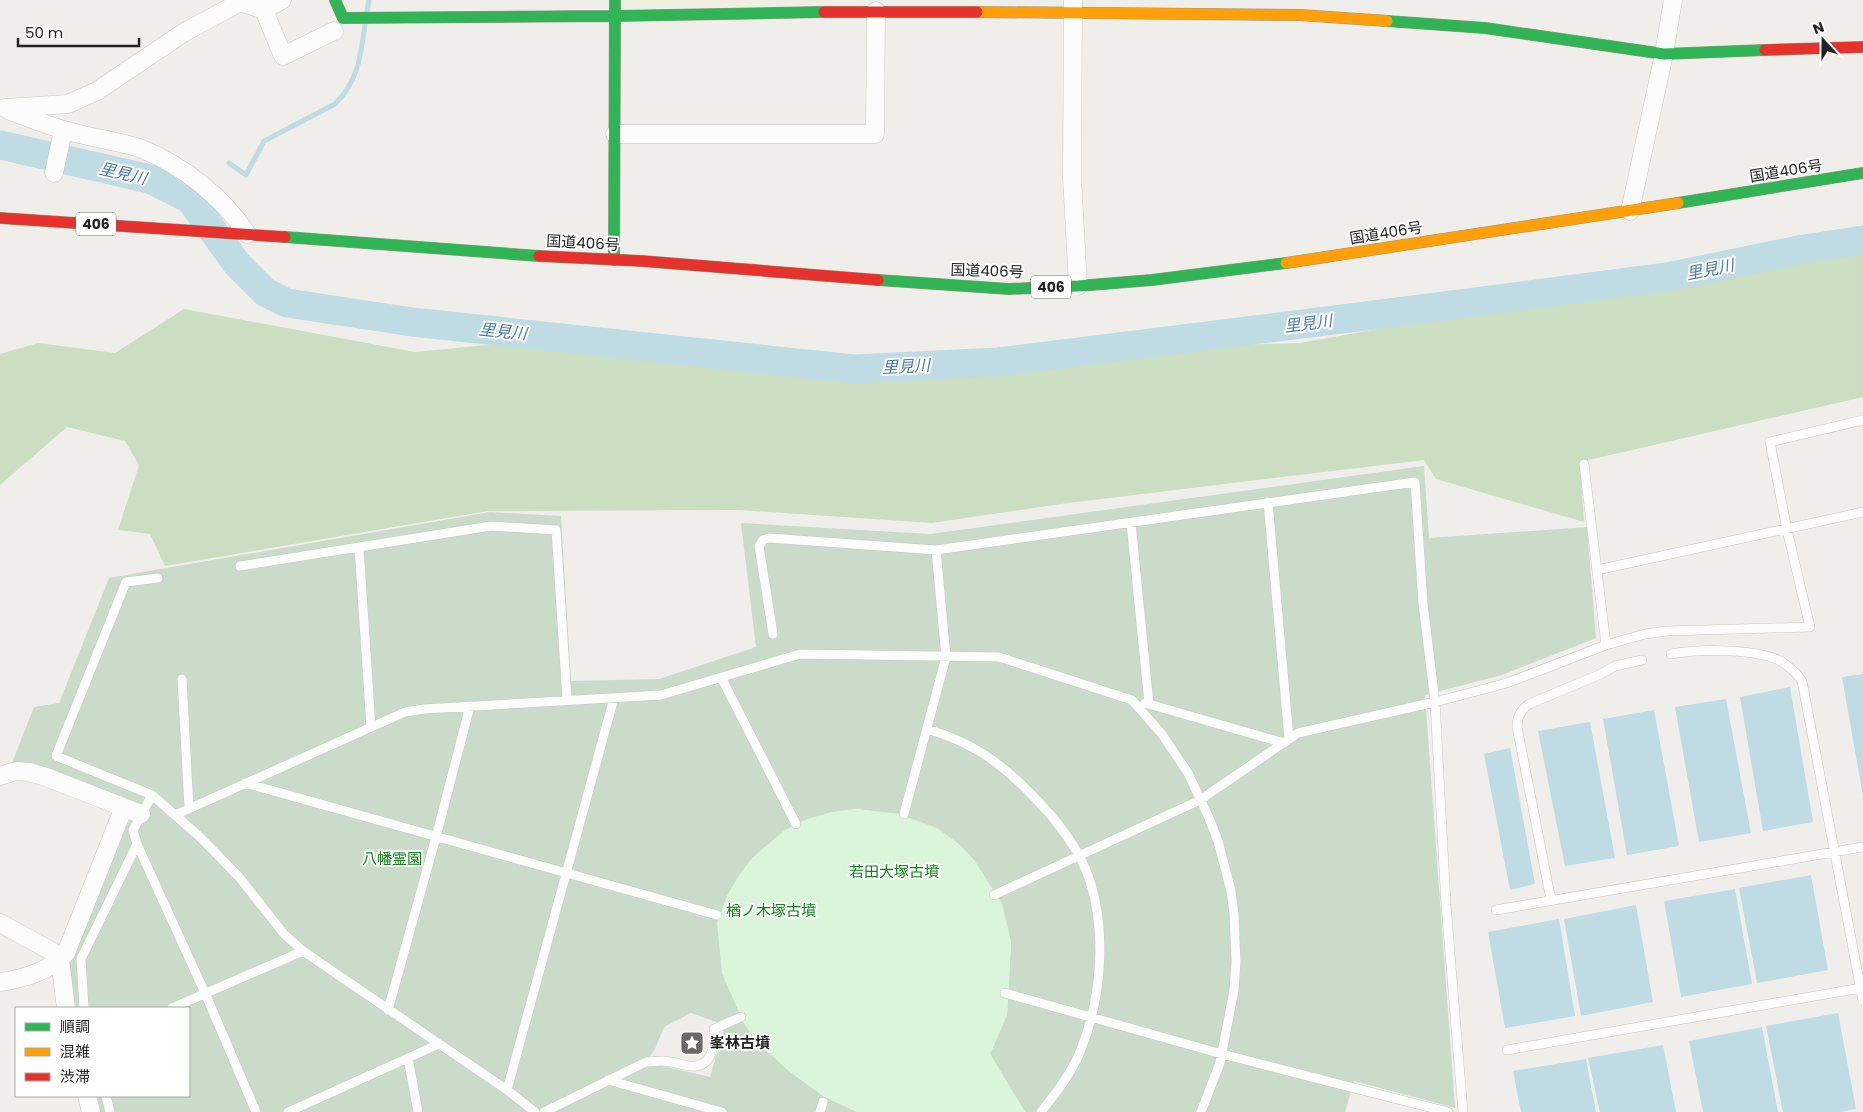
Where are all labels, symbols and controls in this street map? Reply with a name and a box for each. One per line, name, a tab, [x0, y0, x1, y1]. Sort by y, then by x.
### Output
scale bar	[18, 15, 139, 47]
north arrow	[1798, 15, 1848, 65]
text: N	[1810, 17, 1827, 39]
text: 50 m	[25, 22, 63, 43]
street label: 国道406号	[1748, 154, 1824, 187]
water label: 里見川	[97, 157, 151, 191]
road number: 406	[76, 212, 116, 235]
street label: 国道406号	[1348, 216, 1424, 249]
street label: 国道406号	[546, 230, 620, 255]
water label: 里見川	[1684, 253, 1738, 285]
street label: 国道406号	[950, 259, 1024, 282]
road number: 406	[1031, 276, 1071, 298]
water label: 里見川	[1283, 309, 1335, 338]
water label: 里見川	[478, 318, 530, 346]
water label: 里見川	[881, 354, 933, 379]
park label: 八幡霊園	[362, 848, 422, 869]
park label: 若田大塚古墳	[849, 861, 939, 882]
park label: 楢ノ木塚古墳	[726, 900, 816, 921]
legend	[15, 1007, 190, 1097]
text: 順調	[60, 1016, 90, 1037]
place icon: 峯林古墳	[679, 1030, 705, 1056]
place label: 峯林古墳	[710, 1032, 770, 1053]
text: 混雑	[60, 1041, 90, 1062]
text: 渋滞	[60, 1066, 90, 1087]

